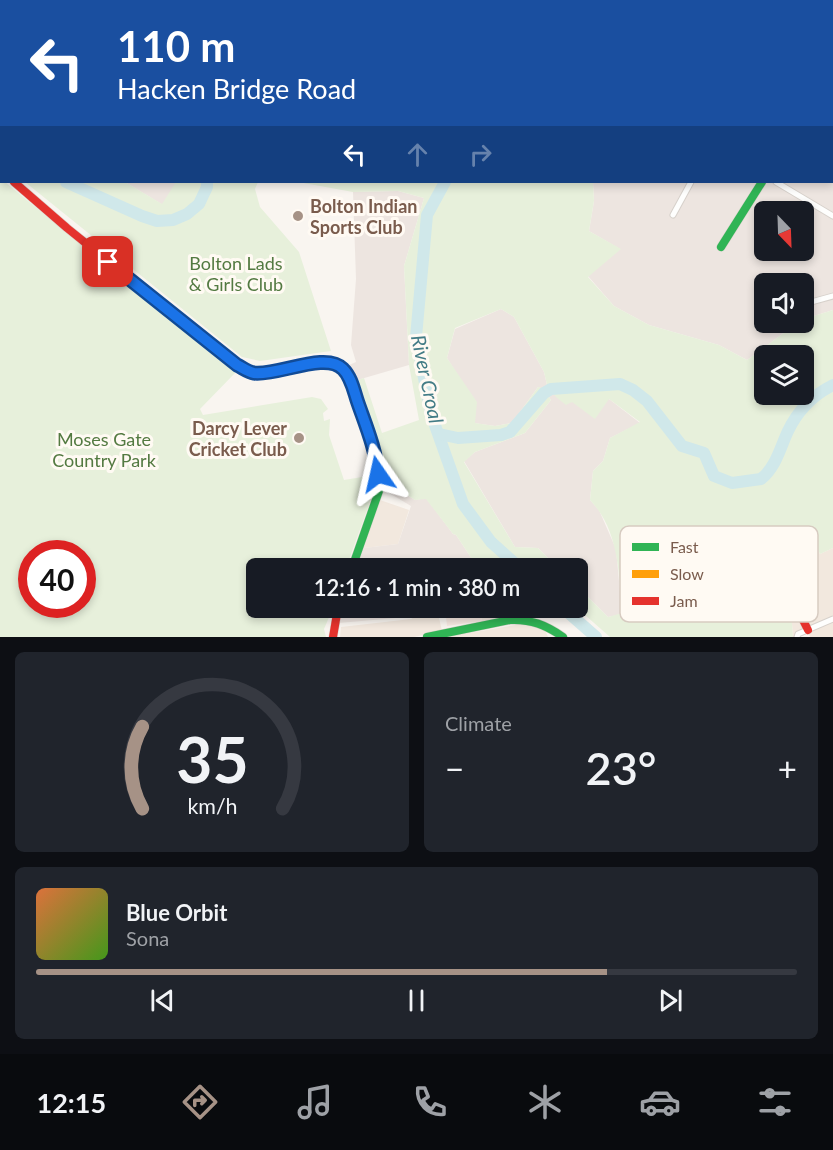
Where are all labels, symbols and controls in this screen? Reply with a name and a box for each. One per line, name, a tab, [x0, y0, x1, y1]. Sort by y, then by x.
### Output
text: 110 m	[117, 21, 235, 71]
icon: left	[18, 24, 96, 102]
text: Hacken Bridge Road	[117, 72, 356, 105]
icon: left	[338, 138, 371, 171]
icon: ahead	[401, 138, 434, 171]
icon: right	[464, 138, 497, 171]
place label: Bolton Indian Sports Club	[310, 195, 417, 238]
north arrow	[754, 201, 814, 261]
map controls	[754, 201, 814, 405]
marker: Bolton Indian Sports Club	[291, 209, 305, 223]
pin	[82, 236, 133, 287]
icon: arrive	[91, 245, 124, 278]
park label: Bolton Lads & Girls Club	[189, 252, 283, 295]
button: sound	[754, 273, 814, 333]
water label: River Croal	[407, 332, 449, 426]
button: layers	[754, 345, 814, 405]
place label: Darcy Lever Cricket Club	[189, 417, 287, 460]
park label: Moses Gate Country Park	[52, 428, 157, 471]
marker: Darcy Lever Cricket Club	[292, 431, 306, 445]
position arrow	[346, 442, 410, 506]
legend	[620, 526, 818, 622]
text: Fast	[670, 537, 699, 556]
speed limit sign: 40	[18, 540, 96, 618]
text: Slow	[670, 564, 704, 583]
text: 12:16 · 1 min · 380 m	[314, 574, 520, 601]
text: Jam	[670, 591, 698, 610]
text: Climate	[445, 711, 512, 735]
text: 35	[176, 721, 248, 796]
text: 23°	[586, 741, 656, 795]
text: −	[445, 748, 464, 788]
text: +	[778, 748, 797, 788]
text: km/h	[187, 793, 237, 819]
text: Blue Orbit	[126, 899, 227, 926]
text: Sona	[126, 926, 169, 950]
icon: previous	[146, 984, 179, 1017]
icon: pause	[400, 984, 433, 1017]
icon: next	[654, 984, 687, 1017]
icon: directions	[179, 1081, 221, 1123]
icon: music	[294, 1081, 336, 1123]
icon: phone	[409, 1081, 451, 1123]
icon: climate	[524, 1081, 566, 1123]
icon: car	[639, 1081, 681, 1123]
icon: filters	[754, 1081, 796, 1123]
text: 12:15	[37, 1086, 106, 1119]

